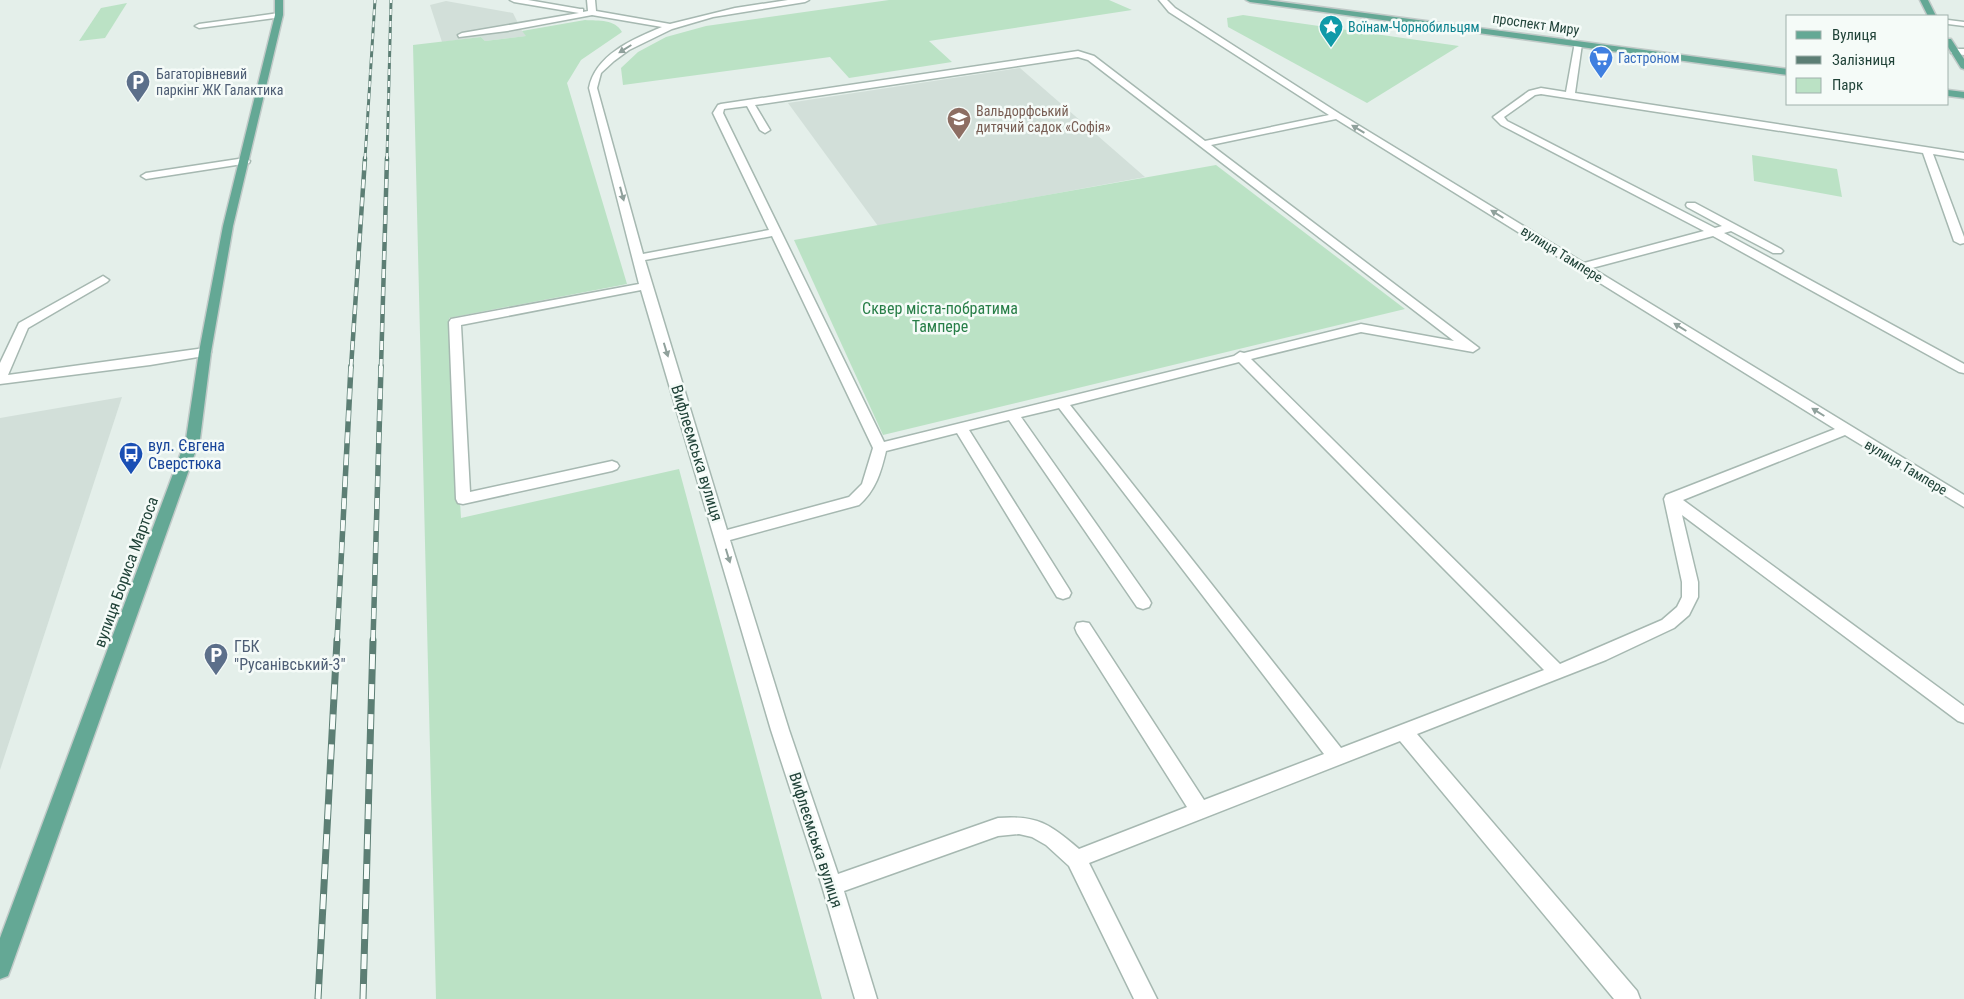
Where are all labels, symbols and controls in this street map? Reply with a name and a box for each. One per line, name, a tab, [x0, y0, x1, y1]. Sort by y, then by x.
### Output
street label: проспект Миру	[1492, 10, 1581, 38]
place icon: Воїнам-Чорнобильцям	[1318, 14, 1344, 48]
legend	[1786, 15, 1949, 105]
place label: Воїнам-Чорнобильцям	[1348, 19, 1480, 35]
text: Вулиця	[1832, 26, 1877, 44]
one-way arrow	[619, 44, 632, 54]
supermarket icon: Гастроном	[1588, 45, 1614, 79]
place label: Гастроном	[1618, 50, 1680, 66]
text: Залізниця	[1832, 51, 1895, 69]
place label: Багаторівневий паркінг ЖК Галактика	[156, 66, 284, 98]
parking icon: Багаторівневий паркінг ЖК Галактика	[125, 69, 151, 103]
text: Парк	[1832, 76, 1863, 94]
place label: Вальдорфський дитячий садок «Софія»	[976, 103, 1111, 135]
school or university icon: Вальдорфський дитячий садок «Софія»	[946, 106, 972, 140]
one-way arrow	[1352, 124, 1365, 133]
one-way arrow	[618, 187, 626, 202]
one-way arrow	[1490, 209, 1503, 219]
street label: вулиця Тампере	[1518, 222, 1606, 286]
park label: Сквер міста-побратима Тампере	[862, 299, 1018, 336]
one-way arrow	[1673, 322, 1686, 332]
one-way arrow	[662, 343, 670, 358]
street label: Вифлеємська вулиця	[667, 383, 727, 523]
one-way arrow	[1811, 408, 1825, 417]
place label: вул. Євгена Сверстюка	[148, 436, 225, 473]
street label: вулиця Тампере	[1862, 436, 1950, 498]
bus stop icon: вул. Євгена Сверстюка	[118, 441, 144, 475]
street label: вулиця Бориса Мартоса	[90, 494, 162, 650]
one-way arrow	[725, 549, 733, 564]
place label: ГБК "Русанівський-3"	[234, 637, 346, 674]
parking icon: ГБК "Русанівський-3"	[203, 642, 229, 676]
street label: Вифлеємська вулиця	[785, 770, 847, 910]

